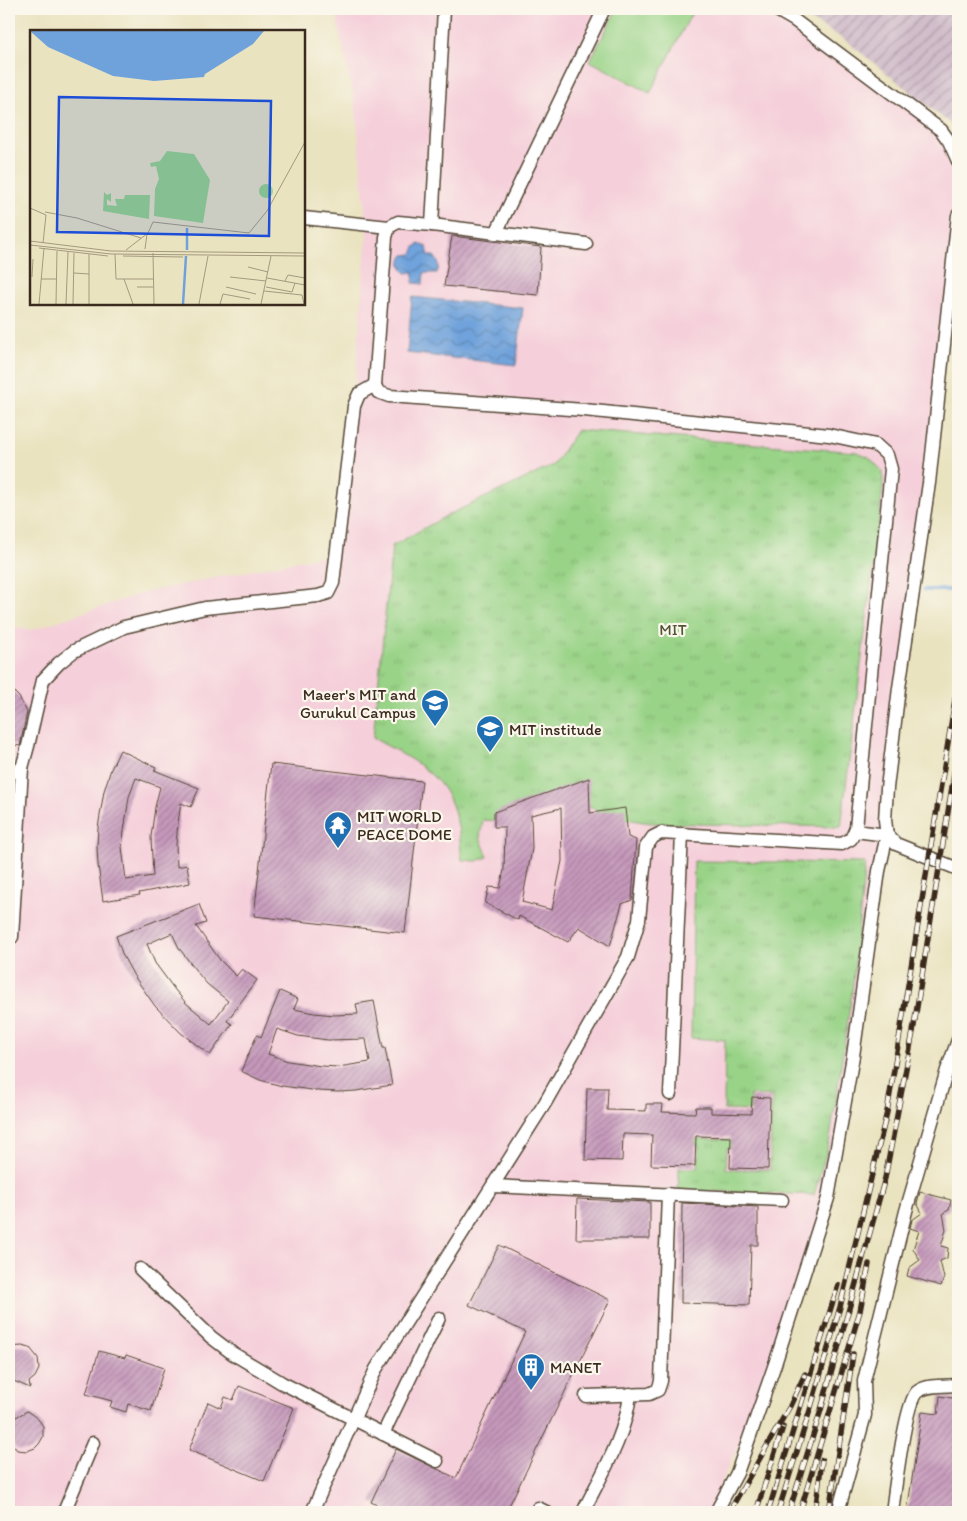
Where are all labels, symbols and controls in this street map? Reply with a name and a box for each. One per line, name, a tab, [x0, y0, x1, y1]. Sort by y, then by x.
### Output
inset map	[30, 30, 305, 305]
park label: MIT	[659, 620, 687, 639]
place label: Maeer's MIT and Gurukul Campus	[300, 685, 416, 722]
school or university icon: Maeer's MIT and Gurukul Campus	[420, 688, 450, 727]
school or university icon: MIT institude	[475, 714, 505, 753]
place label: MIT institude	[509, 720, 602, 739]
place label: MIT WORLD PEACE DOME	[357, 807, 452, 844]
temple icon: MIT WORLD PEACE DOME	[323, 810, 353, 849]
building icon: MANET	[516, 1352, 546, 1391]
place label: MANET	[550, 1358, 602, 1377]

